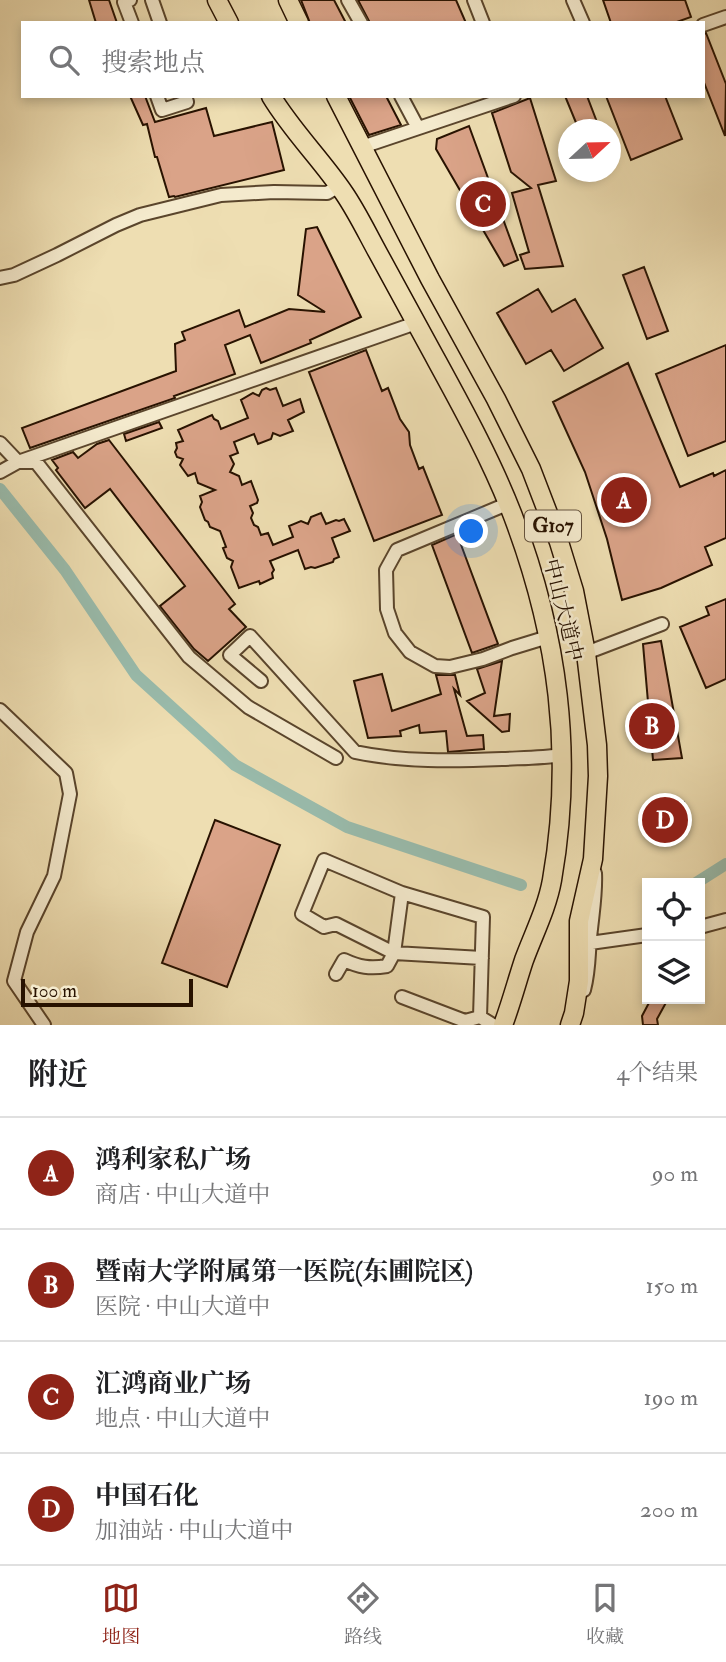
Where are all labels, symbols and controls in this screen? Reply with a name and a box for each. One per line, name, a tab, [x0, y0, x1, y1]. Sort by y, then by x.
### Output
search box	[21, 21, 705, 98]
icon: search	[45, 41, 83, 79]
text: 搜索地点	[101, 47, 205, 79]
north arrow	[558, 119, 621, 182]
pin: C	[460, 178, 506, 230]
pin: A	[601, 474, 647, 526]
road number: G107	[525, 510, 581, 541]
your location	[454, 514, 488, 548]
street label: 中山大道中	[537, 556, 589, 664]
pin: B	[629, 700, 675, 752]
pin: D	[642, 794, 688, 846]
map controls	[642, 878, 705, 1004]
button: locate	[642, 878, 705, 941]
button: layers	[642, 941, 705, 1004]
scale bar	[21, 976, 192, 1008]
text: 100 m	[32, 979, 77, 1003]
text: 附近	[28, 1056, 88, 1093]
text: 4个结果	[617, 1058, 698, 1087]
text: 鸿利家私广场	[95, 1144, 251, 1176]
text: A	[44, 1159, 58, 1188]
text: 90 m	[652, 1159, 698, 1188]
text: 商店 · 中山大道中	[95, 1180, 270, 1209]
text: 暨南大学附属第一医院(东圃院区)	[95, 1256, 473, 1288]
text: B	[43, 1271, 59, 1300]
text: 150 m	[645, 1271, 698, 1300]
text: 医院 · 中山大道中	[95, 1292, 270, 1321]
text: 汇鸿商业广场	[95, 1368, 251, 1400]
text: C	[43, 1383, 59, 1412]
text: 190 m	[644, 1383, 698, 1412]
text: 地点 · 中山大道中	[95, 1404, 270, 1433]
text: 中国石化	[95, 1480, 199, 1512]
text: D	[42, 1495, 60, 1524]
text: 200 m	[640, 1495, 698, 1524]
text: 加油站 · 中山大道中	[95, 1516, 293, 1545]
tab: 地图	[102, 1579, 140, 1649]
tab: 路线	[344, 1579, 382, 1649]
tab: 收藏	[586, 1579, 624, 1649]

